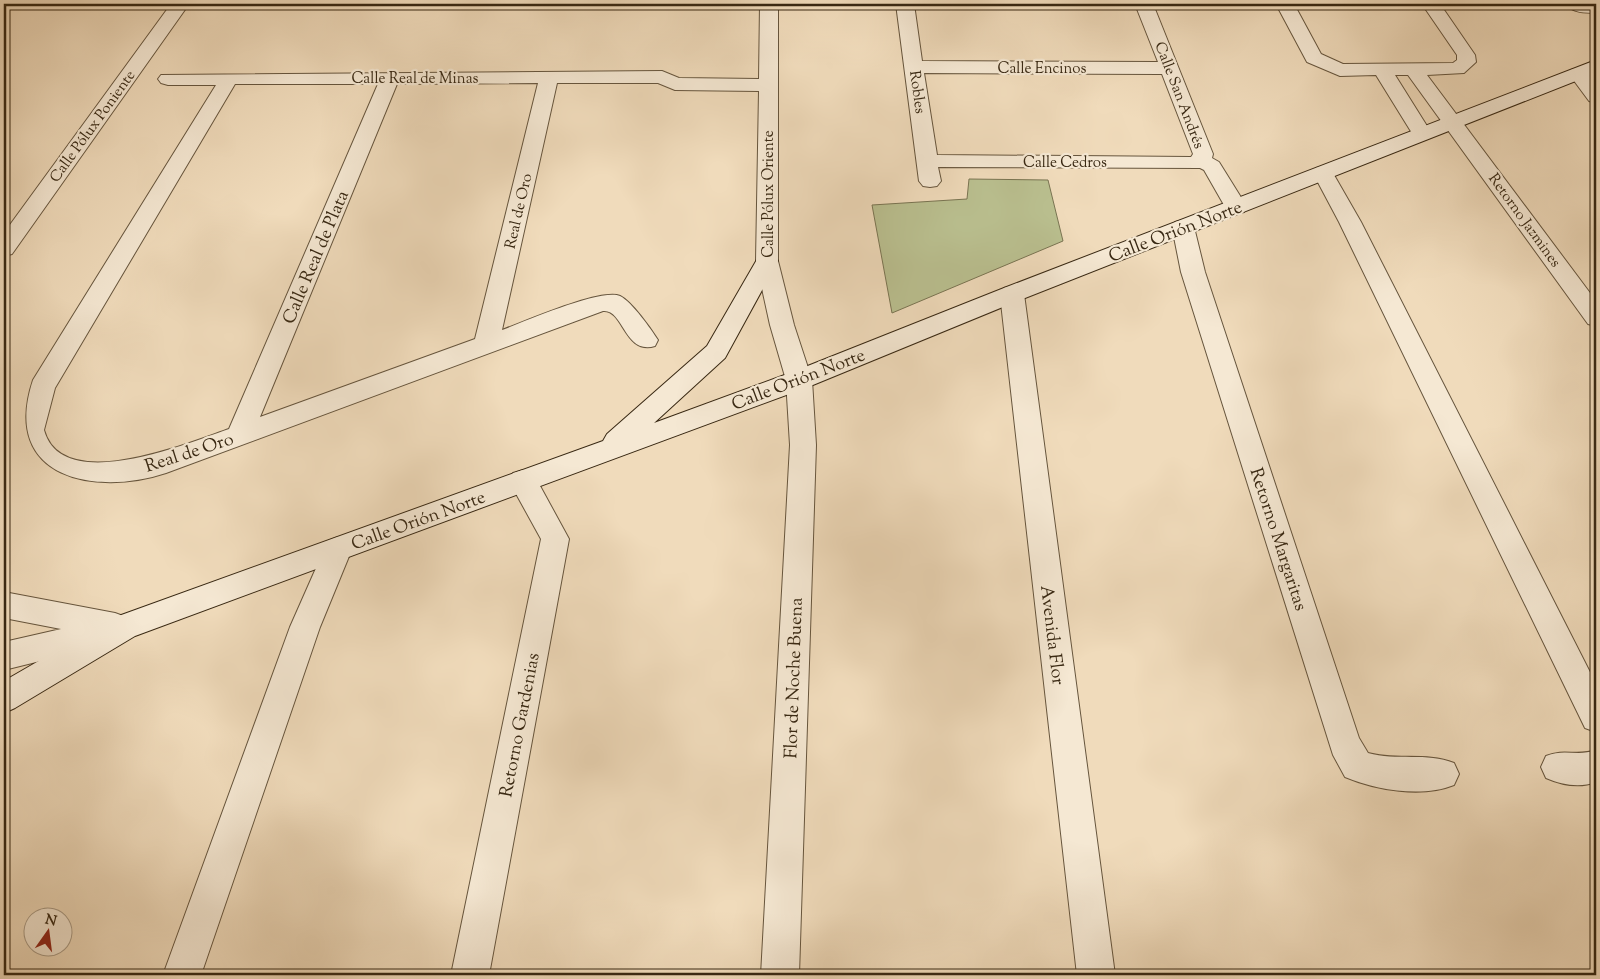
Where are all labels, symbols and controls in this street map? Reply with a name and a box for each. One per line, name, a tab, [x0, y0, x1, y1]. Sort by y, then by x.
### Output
street label: Calle San Andrés	[1149, 39, 1209, 152]
street label: Calle Encinos	[998, 59, 1087, 80]
street label: Calle Pólux Poniente	[45, 66, 141, 187]
street label: Calle Real de Minas	[351, 69, 479, 90]
street label: Robles	[903, 69, 930, 115]
street label: Calle Pólux Oriente	[759, 130, 780, 258]
street label: Calle Cedros	[1023, 153, 1107, 174]
street label: Retorno Jazmines	[1483, 170, 1565, 272]
street label: Real de Oro	[501, 172, 538, 251]
street label: Calle Real de Plata	[277, 187, 357, 328]
street label: Calle Orión Norte	[1105, 195, 1246, 270]
street label: Calle Orión Norte	[728, 343, 869, 418]
street label: Real de Oro	[142, 427, 238, 480]
street label: Retorno Margaritas	[1242, 465, 1312, 615]
street label: Calle Orión Norte	[348, 485, 490, 558]
street label: Avenida Flor	[1032, 584, 1070, 687]
street label: Flor de Noche Buena	[779, 597, 811, 759]
street label: Retorno Gardenias	[494, 651, 548, 800]
north arrow	[22, 906, 72, 956]
text: N	[43, 910, 59, 932]

